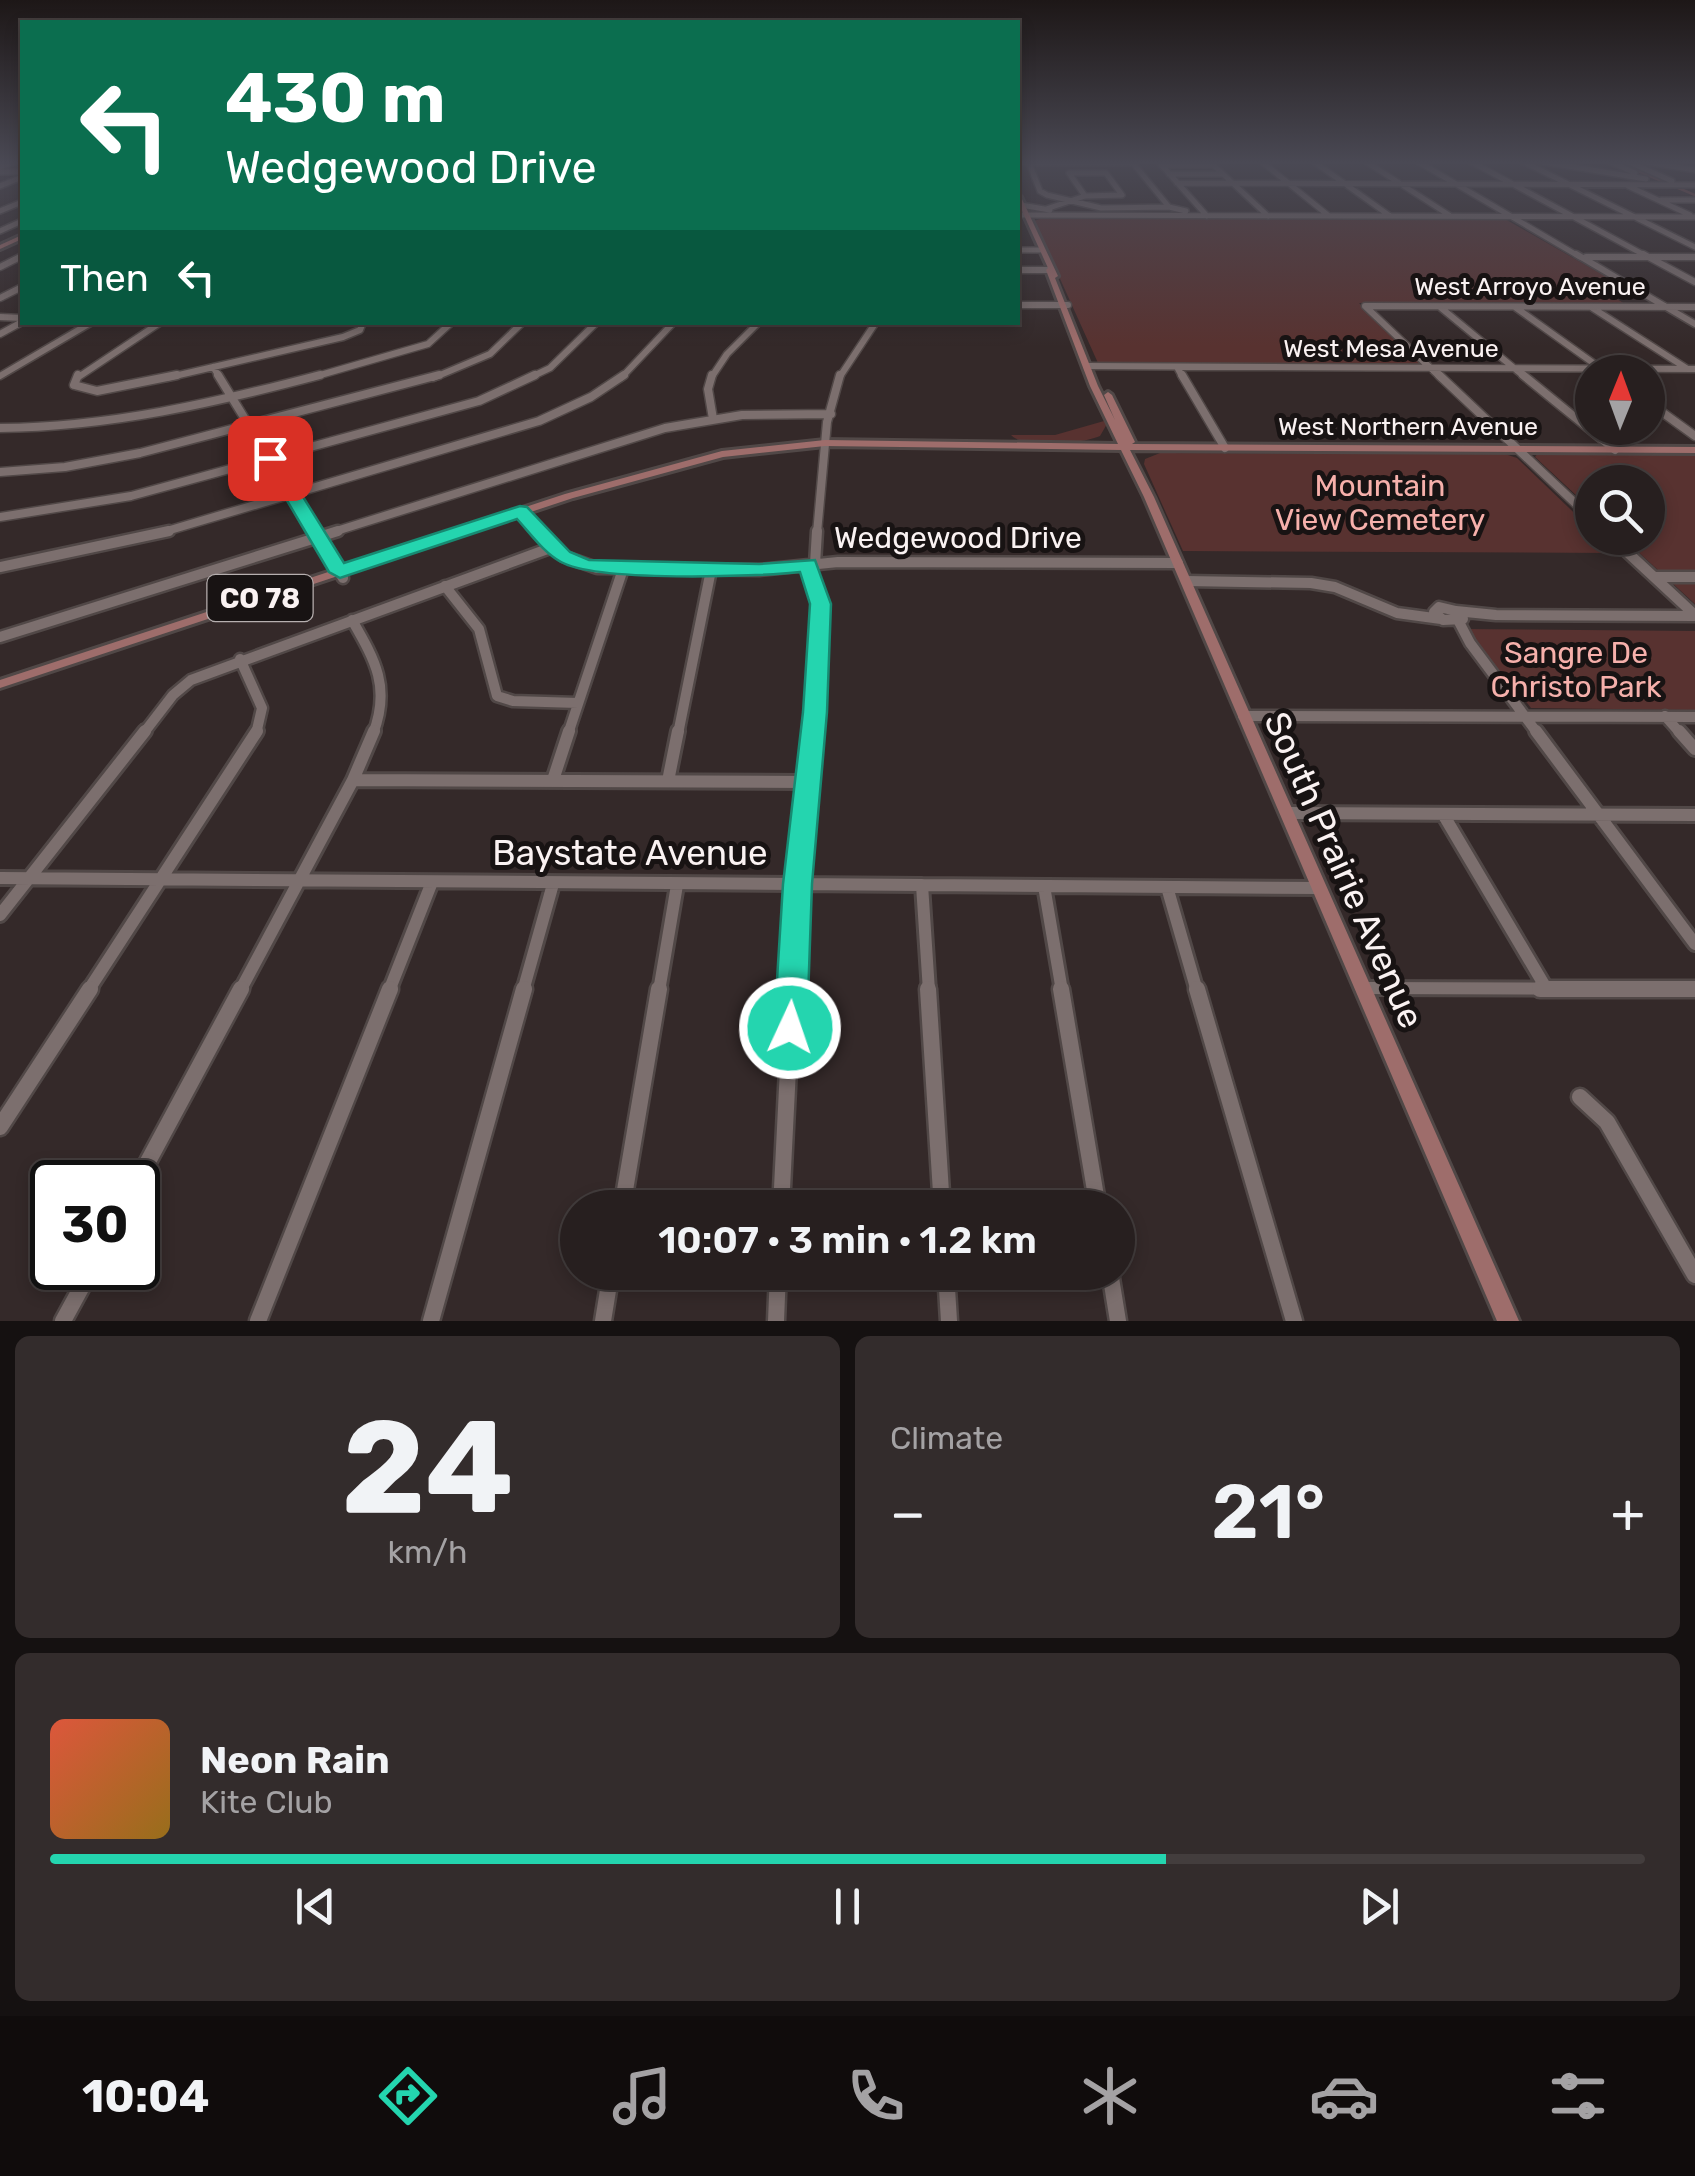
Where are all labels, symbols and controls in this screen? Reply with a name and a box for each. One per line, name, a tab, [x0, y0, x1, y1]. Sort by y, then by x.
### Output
text: 430 m	[225, 57, 446, 140]
icon: left	[60, 60, 190, 190]
text: Wedgewood Drive	[225, 141, 597, 194]
icon: left	[169, 250, 224, 305]
text: Then	[60, 255, 149, 301]
street label: West Arroyo Avenue	[1414, 272, 1646, 301]
street label: West Mesa Avenue	[1283, 334, 1499, 363]
north arrow	[1575, 355, 1665, 445]
map controls	[1575, 355, 1665, 555]
street label: West Northern Avenue	[1278, 412, 1538, 441]
pin	[228, 416, 313, 501]
icon: arrive	[243, 431, 298, 486]
button: search	[1575, 465, 1665, 555]
park label: Mountain View Cemetery	[1275, 468, 1485, 538]
street label: Wedgewood Drive	[834, 520, 1082, 556]
road number: CO 78	[208, 575, 312, 621]
park label: Sangre De Christo Park	[1491, 635, 1662, 705]
street label: South Prairie Avenue	[1255, 706, 1433, 1034]
street label: Baystate Avenue	[492, 832, 768, 874]
position arrow	[738, 976, 842, 1080]
speed limit sign: 30	[30, 1160, 160, 1290]
text: 10:07 · 3 min · 1.2 km	[658, 1217, 1037, 1263]
text: 24	[341, 1390, 514, 1545]
text: Climate	[890, 1419, 1003, 1457]
text: 21°	[1211, 1468, 1325, 1557]
text: −	[890, 1481, 926, 1546]
text: +	[1611, 1481, 1645, 1546]
text: km/h	[388, 1533, 467, 1571]
text: Neon Rain	[200, 1737, 390, 1783]
text: Kite Club	[200, 1783, 333, 1821]
icon: previous	[288, 1879, 343, 1934]
icon: pause	[820, 1879, 875, 1934]
icon: next	[1352, 1879, 1407, 1934]
icon: directions	[373, 2061, 443, 2131]
icon: music	[607, 2061, 677, 2131]
icon: phone	[841, 2061, 911, 2131]
icon: climate	[1075, 2061, 1145, 2131]
icon: car	[1309, 2061, 1379, 2131]
icon: filters	[1543, 2061, 1613, 2131]
text: 10:04	[82, 2070, 209, 2123]

